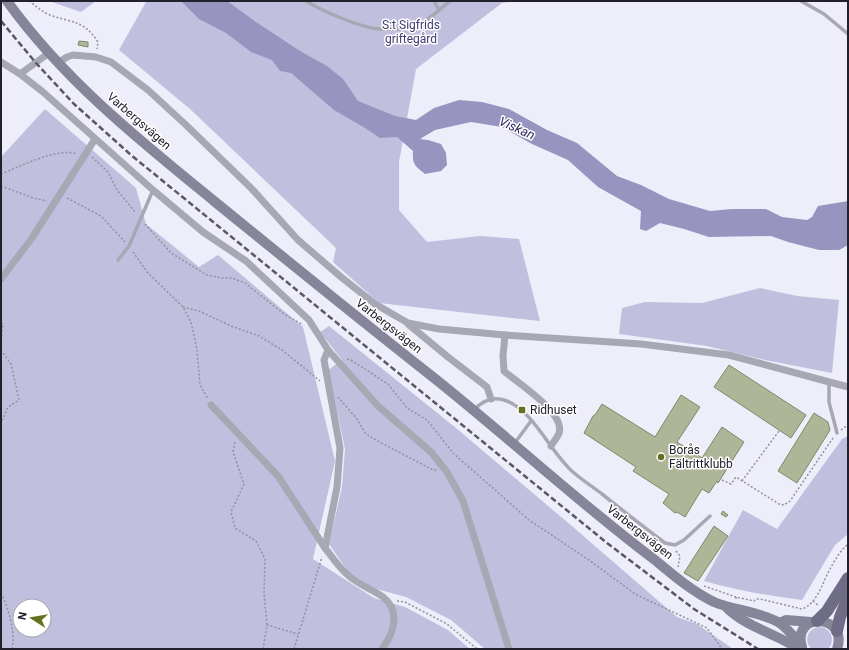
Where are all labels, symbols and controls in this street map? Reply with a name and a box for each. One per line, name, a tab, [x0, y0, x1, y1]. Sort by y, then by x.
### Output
park label: S:t Sigfrids griftegård	[382, 18, 440, 46]
street label: Varbergsvägen	[104, 89, 174, 153]
water label: Viskan	[497, 113, 537, 143]
street label: Varbergsvägen	[353, 296, 425, 356]
place label: Ridhuset	[530, 403, 577, 417]
marker: Ridhuset	[517, 405, 527, 415]
place label: Borås Fältrittklubb	[669, 443, 733, 471]
marker: Borås Fältrittklubb	[656, 452, 666, 462]
street label: Varbergsvägen	[604, 502, 676, 562]
north arrow	[12, 598, 52, 638]
text: N	[16, 611, 30, 621]

